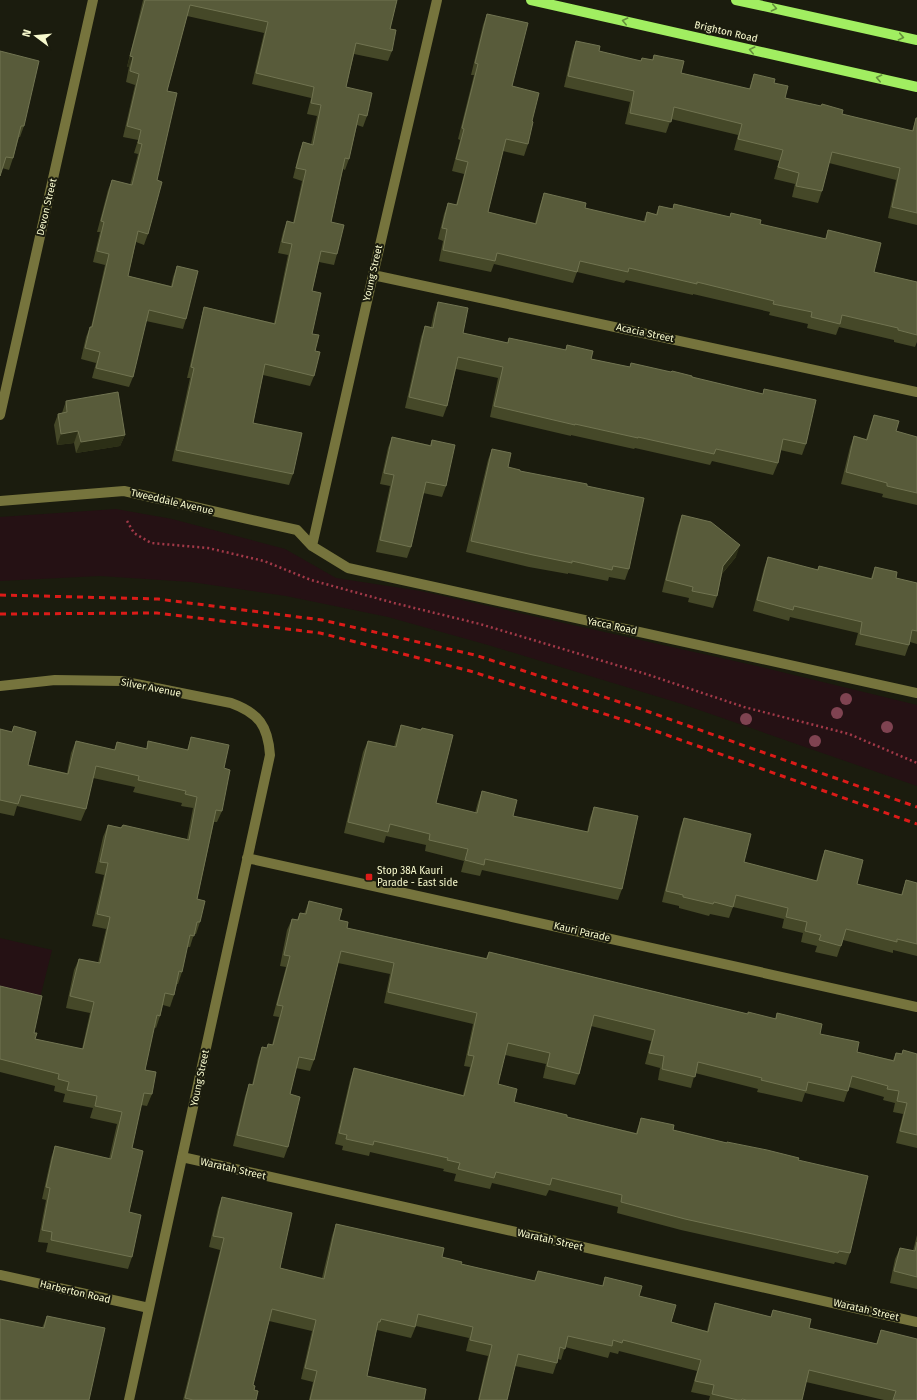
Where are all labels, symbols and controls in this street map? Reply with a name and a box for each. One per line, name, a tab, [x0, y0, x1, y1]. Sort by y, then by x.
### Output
one-way arrow	[771, 4, 778, 12]
north arrow	[16, 16, 56, 56]
one-way arrow	[622, 18, 628, 26]
street label: Brighton Road	[693, 19, 759, 45]
text: N	[20, 28, 34, 39]
one-way arrow	[898, 32, 905, 40]
one-way arrow	[749, 46, 755, 54]
one-way arrow	[876, 74, 883, 83]
street label: Devon Street	[35, 177, 59, 237]
street label: Young Street	[361, 243, 385, 302]
street label: Acacia Street	[615, 321, 675, 345]
street label: Tweeddale Avenue	[130, 487, 214, 517]
street label: Yacca Road	[586, 615, 638, 637]
street label: Silver Avenue	[120, 676, 182, 700]
place label: Stop 38A Kauri Parade - East side	[377, 865, 458, 889]
marker: Stop 38A Kauri Parade - East side	[364, 872, 374, 882]
street label: Kauri Parade	[553, 920, 611, 944]
street label: Young Street	[188, 1048, 212, 1107]
street label: Waratah Street	[199, 1156, 267, 1182]
street label: Waratah Street	[516, 1227, 584, 1253]
street label: Harberton Road	[38, 1278, 112, 1306]
street label: Waratah Street	[832, 1297, 900, 1323]

